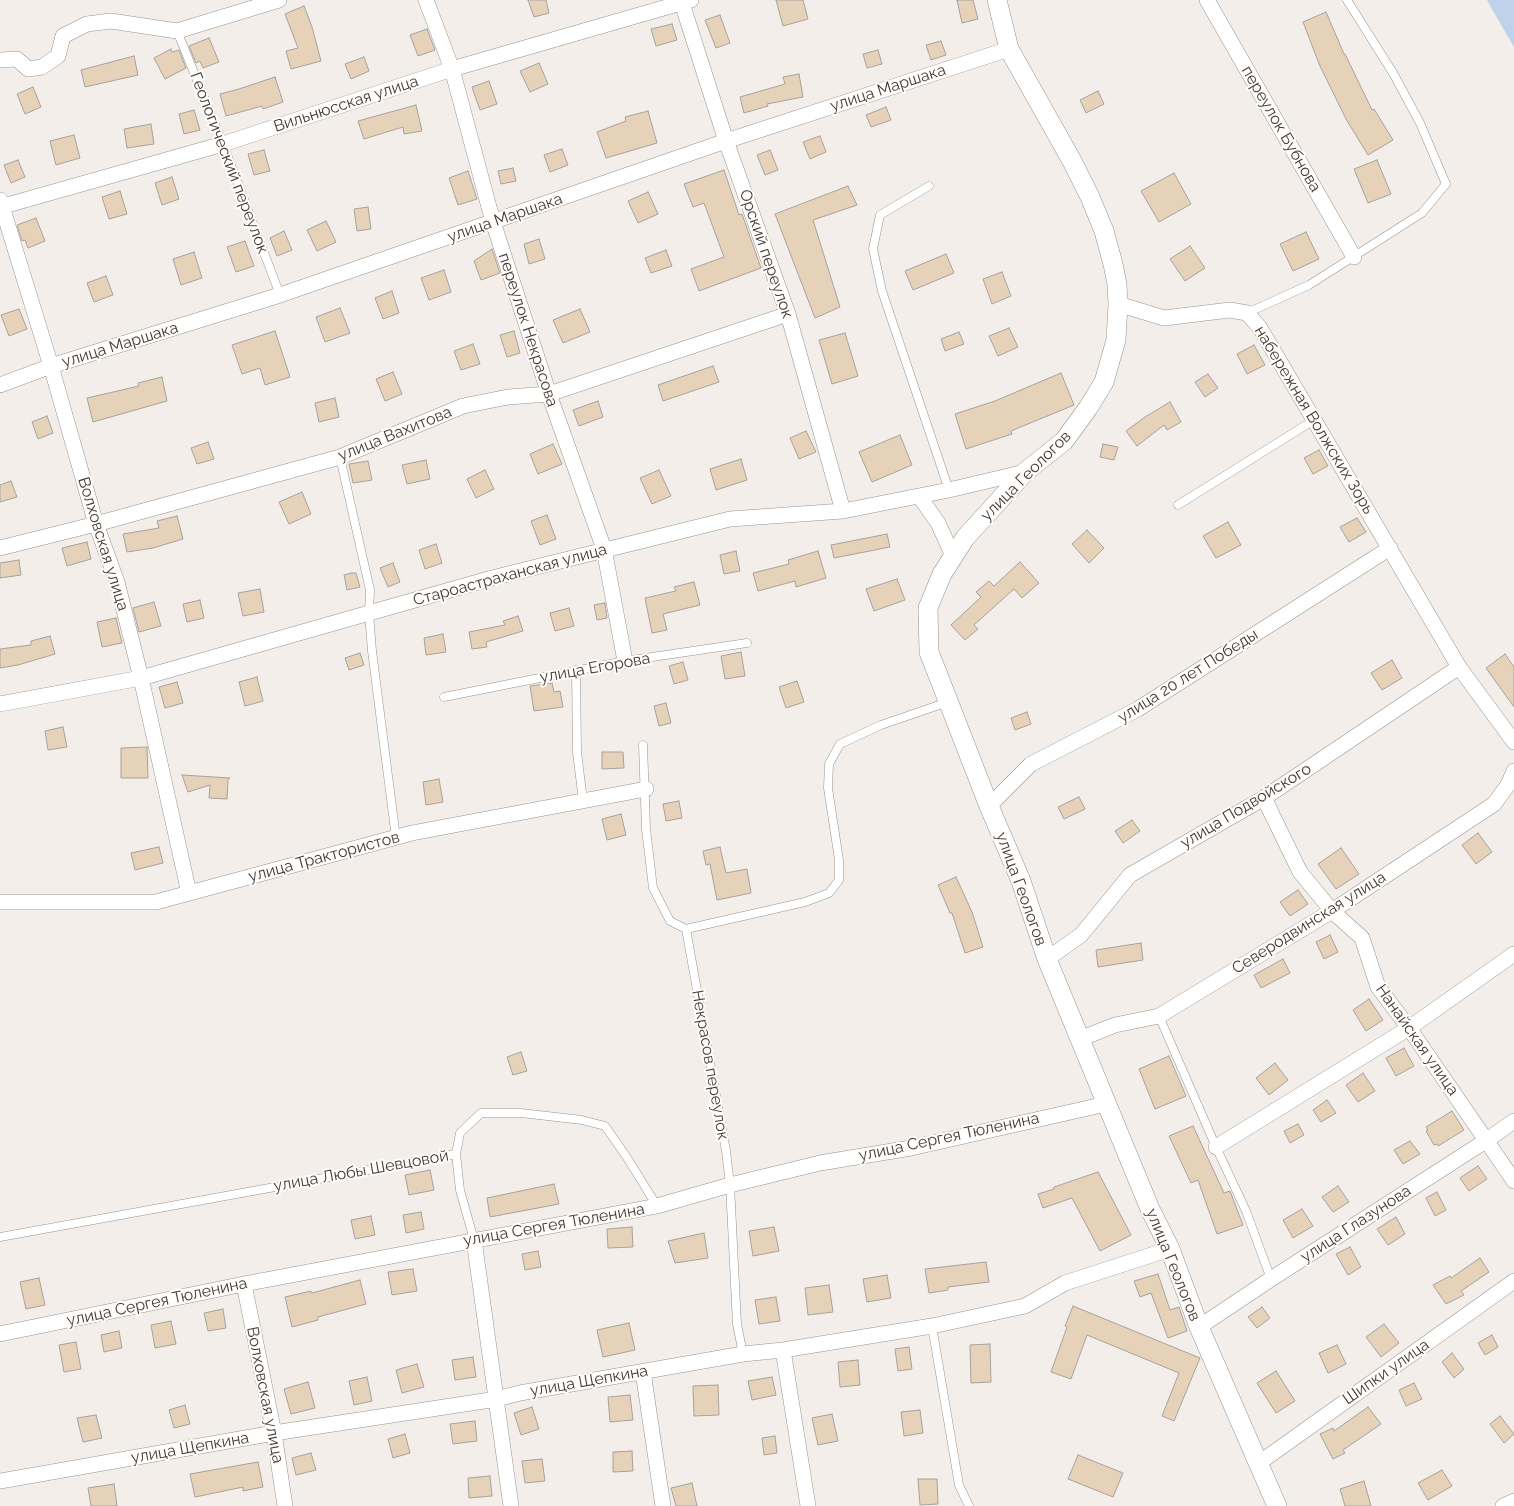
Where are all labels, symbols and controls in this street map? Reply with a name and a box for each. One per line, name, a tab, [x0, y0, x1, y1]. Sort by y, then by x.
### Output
street label: улица Маршака	[828, 60, 948, 116]
street label: переулок Бубнова	[1237, 63, 1325, 195]
street label: Геологический переулок	[186, 70, 272, 256]
street label: Вильнюсская улица	[271, 72, 421, 136]
street label: Орский переулок	[735, 187, 797, 321]
street label: улица Маршака	[445, 189, 565, 247]
street label: переулок Некрасова	[494, 251, 562, 409]
street label: улица Маршака	[60, 318, 180, 372]
street label: набережная Волжских Зорь	[1250, 322, 1378, 518]
street label: улица Вахитова	[335, 402, 455, 466]
street label: улица Геологов	[977, 427, 1075, 525]
street label: Волховская улица	[74, 475, 132, 613]
street label: Староастраханская улица	[411, 540, 609, 610]
street label: улица 20 лет Победы	[1114, 625, 1262, 727]
street label: улица Егорова	[538, 649, 652, 687]
street label: улица Подвойского	[1177, 759, 1315, 853]
street label: улица Трактористов	[246, 828, 402, 886]
street label: улица Геологов	[992, 829, 1050, 949]
street label: Северодвинская улица	[1229, 868, 1389, 978]
street label: Нанайская улица	[1371, 981, 1463, 1099]
street label: Некрасов переулок	[687, 989, 733, 1141]
street label: улица Сергея Тюленина	[857, 1108, 1041, 1166]
street label: улица Любы Шевцовой	[272, 1146, 450, 1196]
street label: улица Глазунова	[1297, 1181, 1415, 1267]
street label: улица Сергея Тюленина	[462, 1200, 646, 1250]
street label: улица Геологов	[1142, 1206, 1204, 1324]
street label: улица Сергея Тюленина	[65, 1273, 249, 1331]
street label: Волховская улица	[242, 1325, 288, 1465]
street label: Шипки улица	[1339, 1335, 1433, 1409]
street label: улица Щепкина	[528, 1361, 650, 1401]
street label: улица Щепкина	[129, 1428, 251, 1468]

